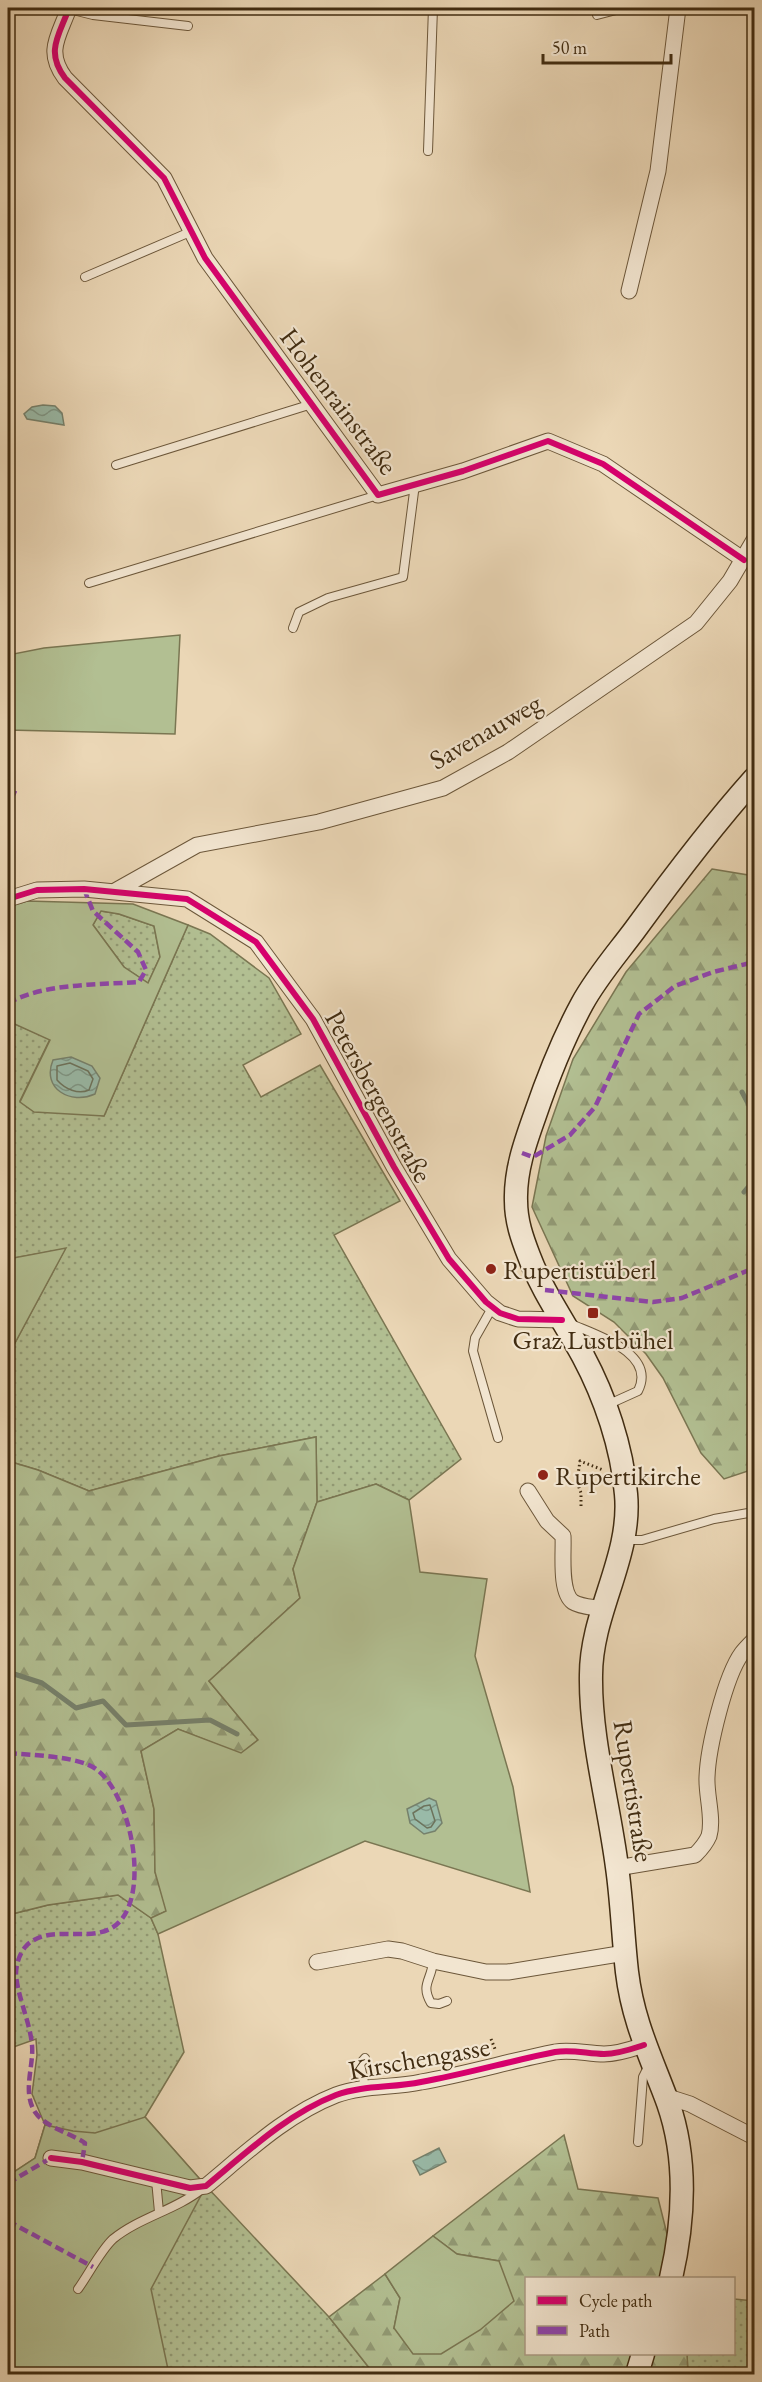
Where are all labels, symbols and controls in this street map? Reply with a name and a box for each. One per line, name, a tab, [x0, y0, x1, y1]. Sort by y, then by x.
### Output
scale bar	[543, 27, 670, 65]
text: 50 m	[552, 36, 587, 59]
street label: Hohenrainstraße	[272, 320, 406, 482]
street label: Savenauweg	[423, 685, 548, 777]
street label: Petersbergenstraße	[317, 1004, 441, 1188]
place label: Rupertistüberl	[503, 1252, 657, 1287]
marker: Rupertistüberl	[484, 1262, 498, 1276]
marker: Graz Lustbühel	[586, 1306, 600, 1320]
place label: Graz Lustbühel	[513, 1322, 673, 1357]
place label: Rupertikirche	[555, 1458, 701, 1493]
marker: Rupertikirche	[536, 1468, 550, 1482]
street label: Rupertistraße	[606, 1718, 662, 1864]
street label: Kirschengasse	[346, 2028, 492, 2088]
legend	[525, 2277, 735, 2355]
text: Cycle path	[579, 2289, 653, 2312]
text: Path	[579, 2319, 610, 2342]

